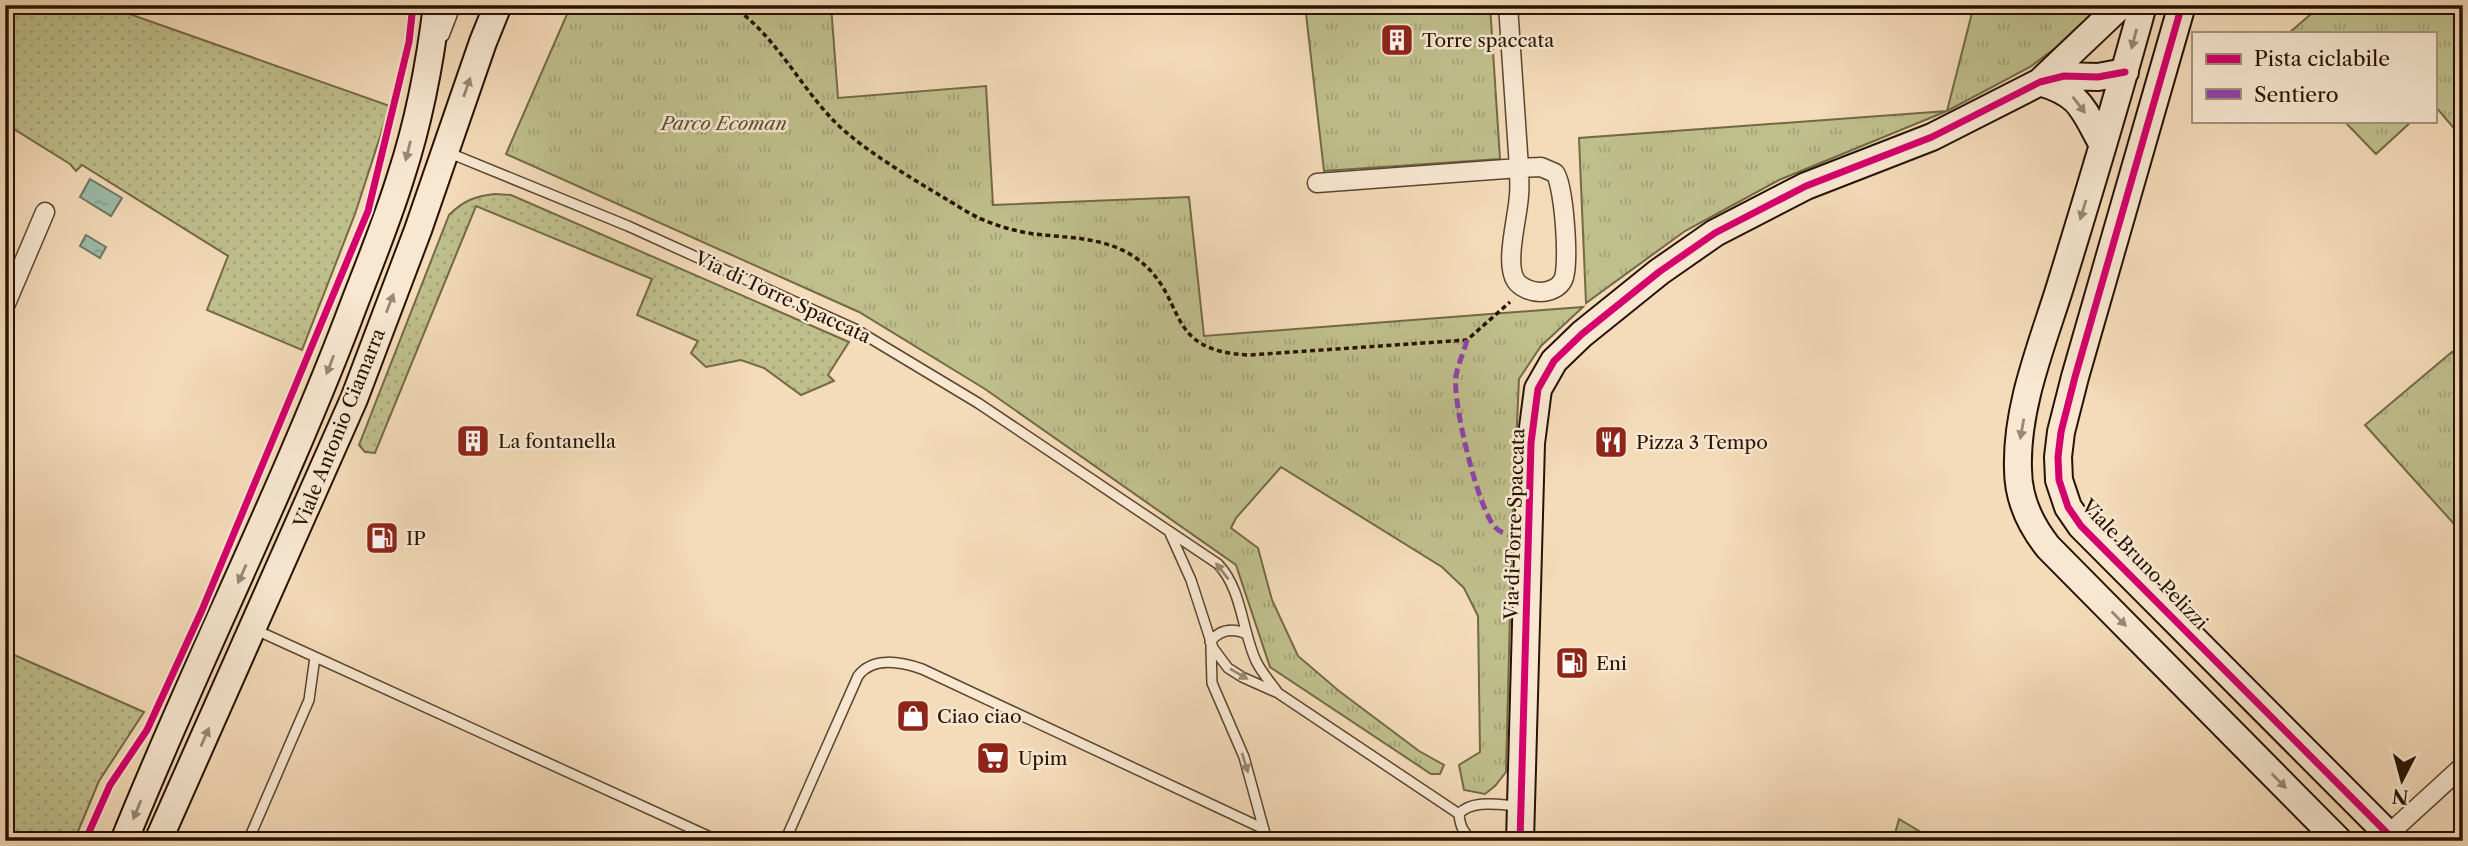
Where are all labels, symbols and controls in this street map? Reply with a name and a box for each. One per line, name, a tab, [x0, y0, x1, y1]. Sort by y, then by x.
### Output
building icon: Torre spaccata	[1378, 21, 1416, 59]
one-way arrow	[2128, 28, 2139, 50]
place label: Torre spaccata	[1422, 29, 1554, 52]
legend	[2192, 32, 2436, 122]
text: Pista ciclabile	[2254, 46, 2390, 71]
one-way arrow	[462, 76, 473, 97]
text: Sentiero	[2254, 82, 2339, 107]
one-way arrow	[2071, 95, 2086, 113]
park label: Parco Ecoman	[659, 112, 787, 135]
one-way arrow	[402, 141, 413, 163]
one-way arrow	[2078, 200, 2088, 221]
street label: Via di Torre Spaccata	[690, 246, 874, 348]
one-way arrow	[385, 292, 396, 313]
street label: Viale Antonio Ciamarra	[289, 325, 390, 532]
one-way arrow	[325, 355, 336, 376]
one-way arrow	[2016, 418, 2027, 440]
building icon: La fontanella	[454, 422, 492, 460]
restaurant icon: Pizza 3 Tempo	[1592, 423, 1630, 461]
street label: Via di Torre Spaccata	[1500, 428, 1529, 621]
place label: La fontanella	[498, 430, 616, 453]
place label: Pizza 3 Tempo	[1636, 431, 1768, 454]
street label: Viale Bruno Pelizzi	[2076, 494, 2213, 634]
fuel station icon: IP	[363, 519, 401, 557]
place label: IP	[406, 527, 426, 550]
one-way arrow	[1215, 562, 1230, 580]
one-way arrow	[236, 564, 247, 585]
one-way arrow	[2111, 611, 2127, 627]
fuel station icon: Eni	[1553, 644, 1591, 682]
place label: Eni	[1596, 652, 1627, 675]
one-way arrow	[1229, 668, 1248, 680]
shop icon: Ciao ciao	[894, 697, 932, 735]
place label: Ciao ciao	[937, 705, 1022, 728]
one-way arrow	[199, 727, 211, 747]
supermarket icon: Upim	[974, 739, 1012, 777]
north arrow	[2366, 744, 2436, 814]
place label: Upim	[1018, 747, 1068, 770]
one-way arrow	[1240, 753, 1250, 774]
one-way arrow	[2271, 772, 2288, 789]
text: N	[2391, 784, 2410, 809]
one-way arrow	[131, 800, 142, 821]

